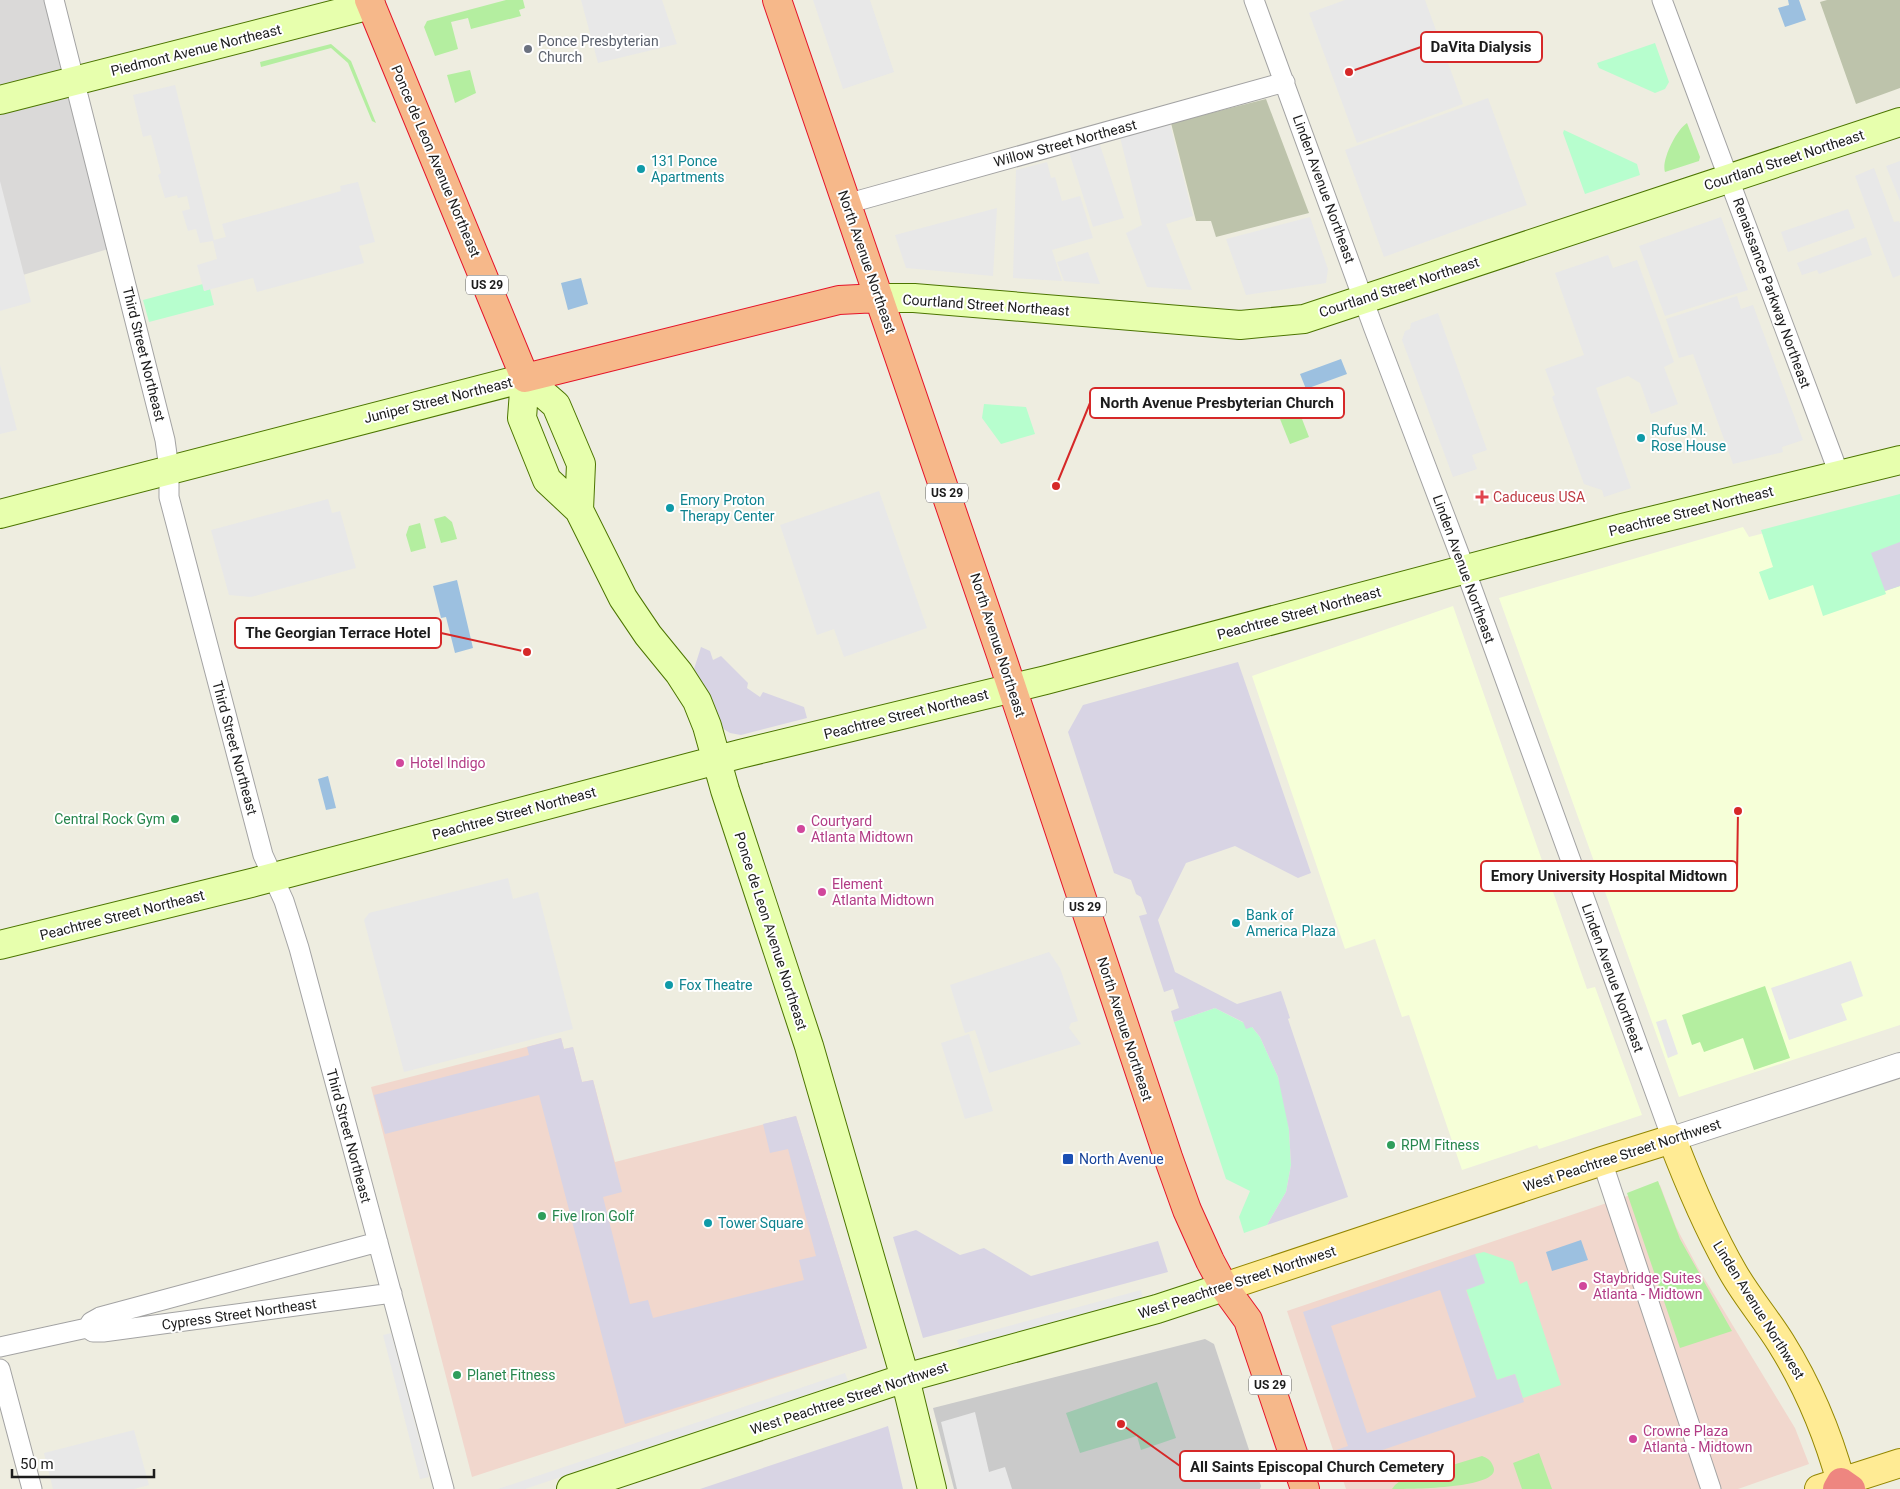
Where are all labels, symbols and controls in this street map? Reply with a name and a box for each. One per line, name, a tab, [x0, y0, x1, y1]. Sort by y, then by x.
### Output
street label: Piedmont Avenue Northeast	[109, 21, 283, 79]
callout: DaVita Dialysis	[1421, 32, 1542, 62]
place label: Ponce Presbyterian Church	[538, 33, 659, 65]
text: DaVita Dialysis	[1430, 38, 1532, 56]
marker: Ponce Presbyterian Church	[522, 43, 534, 55]
street label: Ponce de Leon Avenue Northeast	[388, 63, 484, 260]
street label: Linden Avenue Northeast	[1290, 113, 1358, 266]
street label: Willow Street Northeast	[992, 116, 1139, 170]
street label: Courtland Street Northeast	[1702, 126, 1866, 193]
place label: 131 Ponce Apartments	[651, 153, 725, 185]
marker: 131 Ponce Apartments	[635, 163, 647, 175]
street label: North Avenue Northeast	[835, 188, 899, 336]
street label: Renaissance Parkway Northeast	[1730, 196, 1814, 391]
street label: Courtland Street Northeast	[1317, 253, 1481, 320]
road number: US 29	[466, 276, 508, 294]
street label: Third Street Northeast	[120, 285, 169, 423]
street label: Courtland Street Northeast	[902, 291, 1070, 319]
street label: Juniper Street Northeast	[362, 374, 514, 426]
callout: North Avenue Presbyterian Church	[1090, 388, 1344, 418]
text: North Avenue Presbyterian Church	[1100, 394, 1334, 412]
place label: Rufus M. Rose House	[1651, 422, 1726, 454]
marker: Rufus M. Rose House	[1635, 432, 1647, 444]
road number: US 29	[926, 483, 968, 502]
street label: Peachtree Street Northeast	[1607, 483, 1775, 539]
place label: Caduceus USA	[1493, 489, 1585, 505]
marker: Caduceus USA	[1475, 490, 1489, 504]
place label: Emory Proton Therapy Center	[680, 492, 775, 524]
street label: Linden Avenue Northeast	[1430, 493, 1498, 646]
marker: Emory Proton Therapy Center	[664, 502, 676, 514]
street label: North Avenue Northeast	[967, 571, 1029, 719]
street label: Peachtree Street Northeast	[1215, 583, 1383, 643]
callout: The Georgian Terrace Hotel	[235, 618, 441, 648]
text: The Georgian Terrace Hotel	[245, 624, 431, 642]
street label: Third Street Northeast	[209, 679, 261, 817]
street label: Peachtree Street Northeast	[822, 686, 990, 742]
place label: Hotel Indigo	[410, 755, 486, 771]
marker: Hotel Indigo	[394, 757, 406, 769]
street label: Peachtree Street Northeast	[430, 783, 598, 843]
place label: Central Rock Gym	[54, 811, 165, 827]
marker: Central Rock Gym	[169, 813, 181, 825]
place label: Courtyard Atlanta Midtown	[811, 813, 913, 845]
marker: Courtyard Atlanta Midtown	[795, 823, 807, 835]
street label: Ponce de Leon Avenue Northeast	[731, 830, 811, 1032]
callout: Emory University Hospital Midtown	[1481, 861, 1737, 891]
text: Emory University Hospital Midtown	[1491, 867, 1727, 885]
place label: Element Atlanta Midtown	[832, 876, 934, 908]
marker: Element Atlanta Midtown	[816, 886, 828, 898]
street label: Peachtree Street Northeast	[38, 887, 206, 943]
road number: US 29	[1064, 898, 1106, 916]
street label: Linden Avenue Northeast	[1579, 902, 1647, 1055]
place label: Bank of America Plaza	[1246, 907, 1336, 939]
marker: Bank of America Plaza	[1230, 917, 1242, 929]
street label: North Avenue Northeast	[1094, 955, 1156, 1103]
place label: Fox Theatre	[679, 977, 752, 993]
marker: Fox Theatre	[663, 979, 675, 991]
street label: Third Street Northeast	[323, 1067, 375, 1205]
street label: West Peachtree Street Northwest	[1521, 1115, 1723, 1195]
place label: RPM Fitness	[1401, 1137, 1479, 1153]
marker: RPM Fitness	[1385, 1139, 1397, 1151]
place label: North Avenue	[1079, 1151, 1164, 1167]
marker: North Avenue	[1061, 1152, 1075, 1166]
place label: Five Iron Golf	[552, 1208, 634, 1224]
marker: Five Iron Golf	[536, 1210, 548, 1222]
place label: Tower Square	[718, 1215, 803, 1231]
marker: Tower Square	[702, 1217, 714, 1229]
street label: Linden Avenue Northwest	[1710, 1238, 1808, 1382]
street label: West Peachtree Street Northwest	[1136, 1242, 1338, 1322]
place label: Staybridge Suites Atlanta - Midtown	[1593, 1270, 1703, 1302]
marker: Staybridge Suites Atlanta - Midtown	[1577, 1280, 1589, 1292]
street label: Cypress Street Northeast	[161, 1295, 318, 1333]
street label: West Peachtree Street Northwest	[748, 1358, 950, 1438]
place label: Planet Fitness	[467, 1367, 555, 1383]
marker: Planet Fitness	[451, 1369, 463, 1381]
road number: US 29	[1249, 1376, 1291, 1394]
place label: Crowne Plaza Atlanta - Midtown	[1643, 1423, 1753, 1455]
marker: Crowne Plaza Atlanta - Midtown	[1627, 1433, 1639, 1445]
scale bar	[12, 1446, 155, 1478]
callout: All Saints Episcopal Church Cemetery	[1180, 1451, 1454, 1481]
text: 50 m	[20, 1455, 54, 1473]
text: All Saints Episcopal Church Cemetery	[1190, 1458, 1445, 1476]

